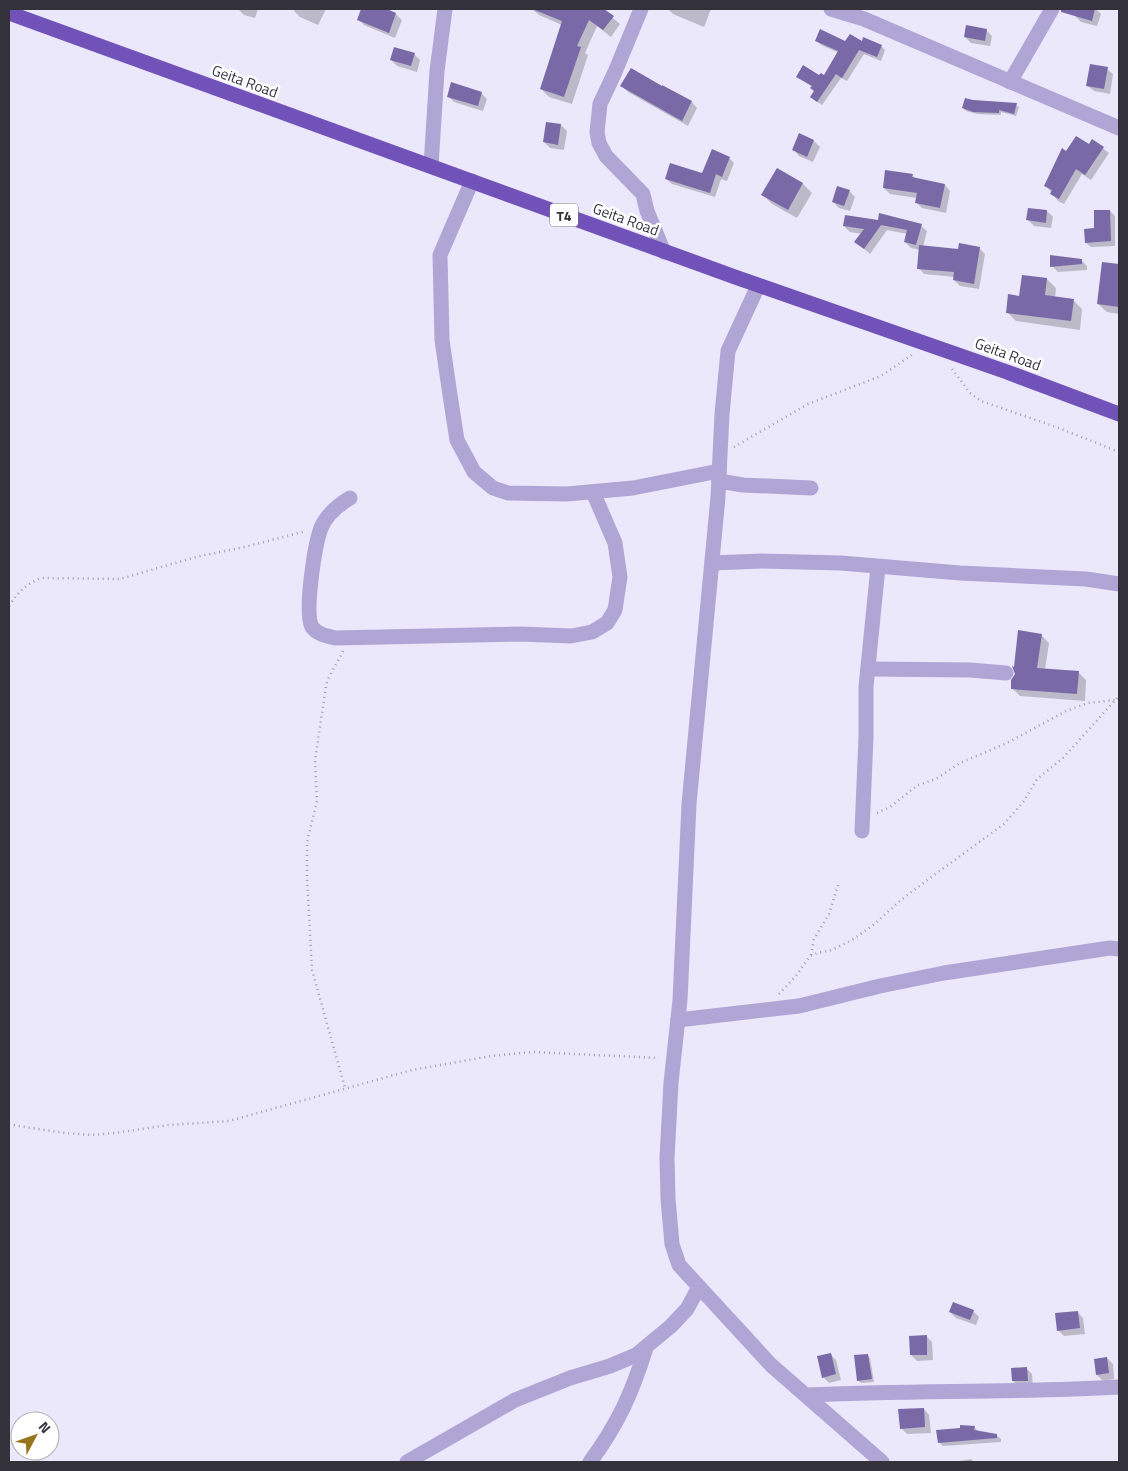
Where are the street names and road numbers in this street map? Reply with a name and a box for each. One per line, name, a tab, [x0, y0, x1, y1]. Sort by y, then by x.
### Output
street label: Geita Road	[209, 58, 281, 104]
street label: Geita Road	[590, 196, 662, 242]
road number: T4	[550, 204, 578, 226]
street label: Geita Road	[972, 331, 1044, 377]

